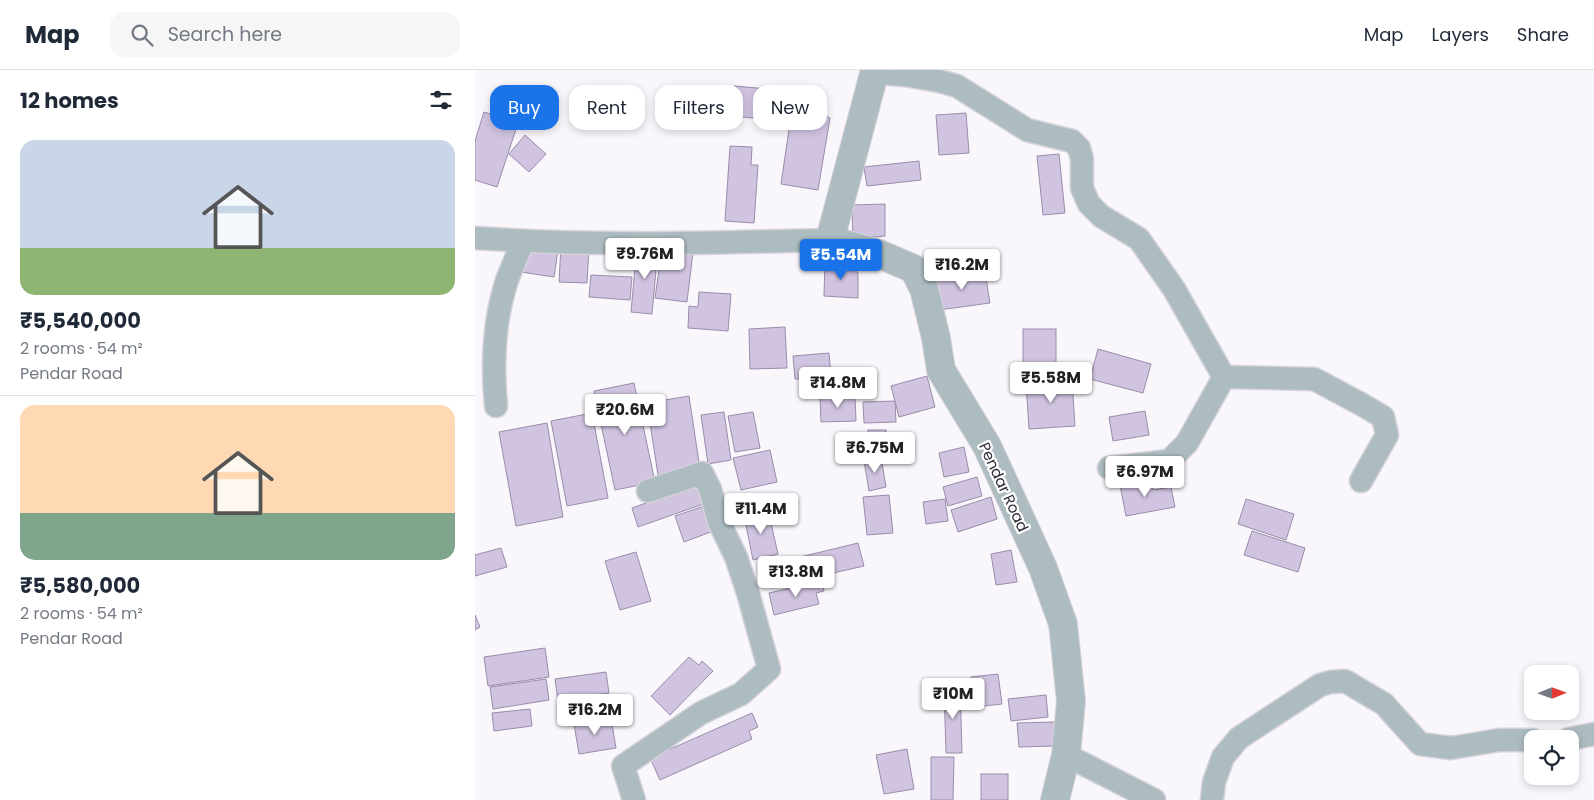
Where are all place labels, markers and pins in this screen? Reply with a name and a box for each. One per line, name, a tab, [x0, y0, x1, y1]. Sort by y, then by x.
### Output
pin: ₹9.76M	[604, 238, 686, 280]
pin: ₹5.54M	[800, 238, 882, 281]
pin: ₹16.2M	[921, 248, 1003, 291]
pin: ₹5.58M	[1010, 362, 1092, 404]
pin: ₹14.8M	[797, 366, 879, 409]
pin: ₹20.6M	[584, 394, 666, 436]
pin: ₹6.75M	[834, 432, 916, 474]
pin: ₹6.97M	[1104, 456, 1186, 498]
pin: ₹11.4M	[720, 492, 802, 535]
pin: ₹13.8M	[755, 556, 837, 598]
pin: ₹10M	[923, 678, 983, 720]
pin: ₹16.2M	[554, 694, 636, 736]

